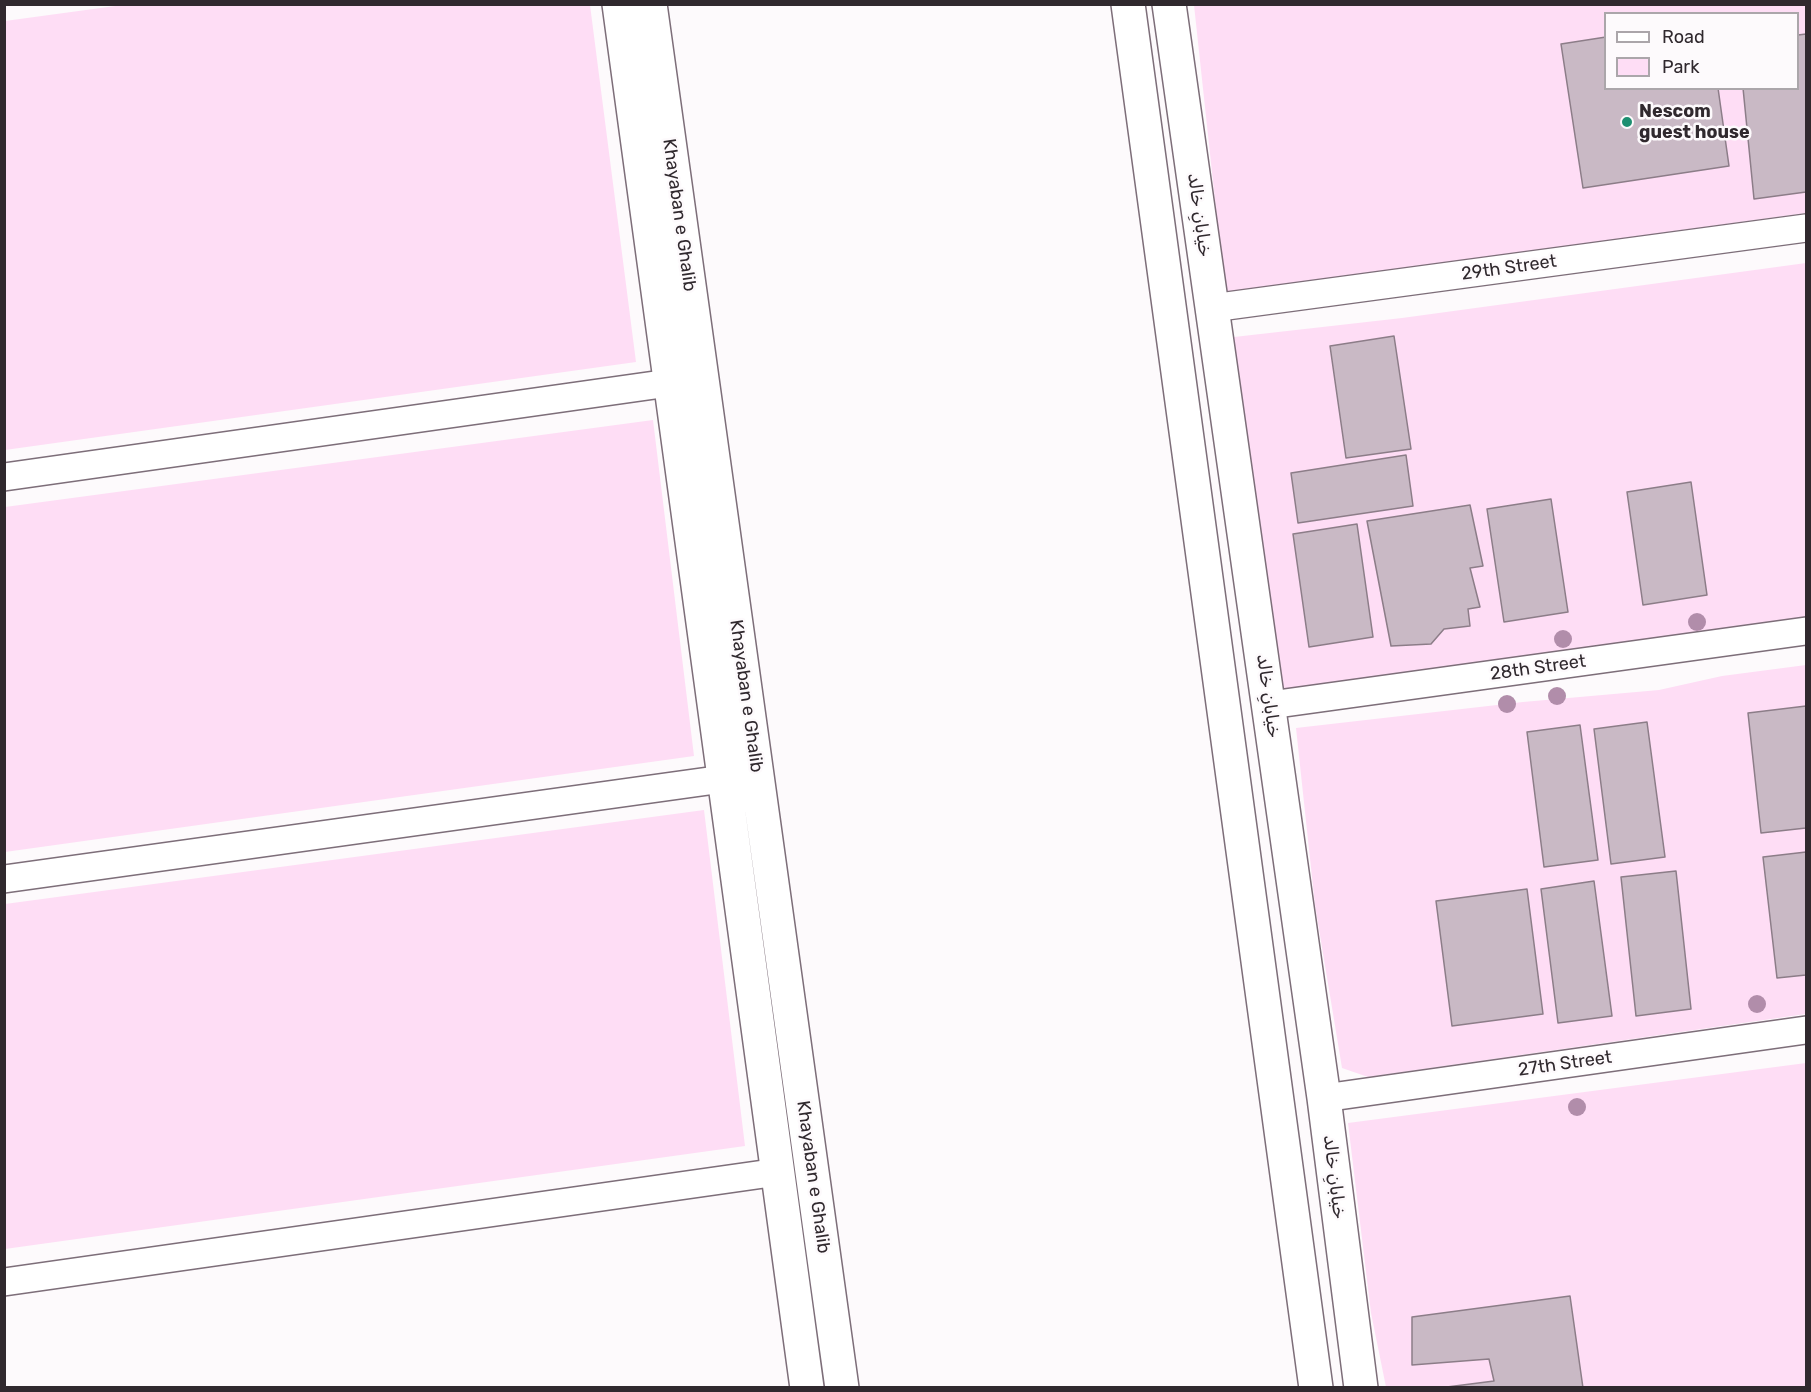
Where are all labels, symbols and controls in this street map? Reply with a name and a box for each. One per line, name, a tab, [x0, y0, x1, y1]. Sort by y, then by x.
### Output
legend	[1604, 12, 1799, 90]
text: Road	[1662, 26, 1705, 48]
text: Park	[1662, 56, 1699, 78]
place label: Nescom guest house	[1639, 101, 1750, 144]
marker: Nescom guest house	[1620, 115, 1634, 129]
street label: Khayaban e Ghalib	[658, 137, 700, 293]
street label: خیابانِ خالد	[1182, 172, 1216, 258]
street label: 29th Street	[1460, 251, 1558, 285]
street label: Khayaban e Ghalib	[725, 618, 767, 774]
street label: 28th Street	[1489, 651, 1587, 685]
street label: خیابانِ خالد	[1251, 653, 1285, 739]
street label: 27th Street	[1517, 1047, 1613, 1081]
street label: Khayaban e Ghalib	[792, 1099, 834, 1255]
street label: خیابانِ خالد	[1318, 1134, 1350, 1220]

